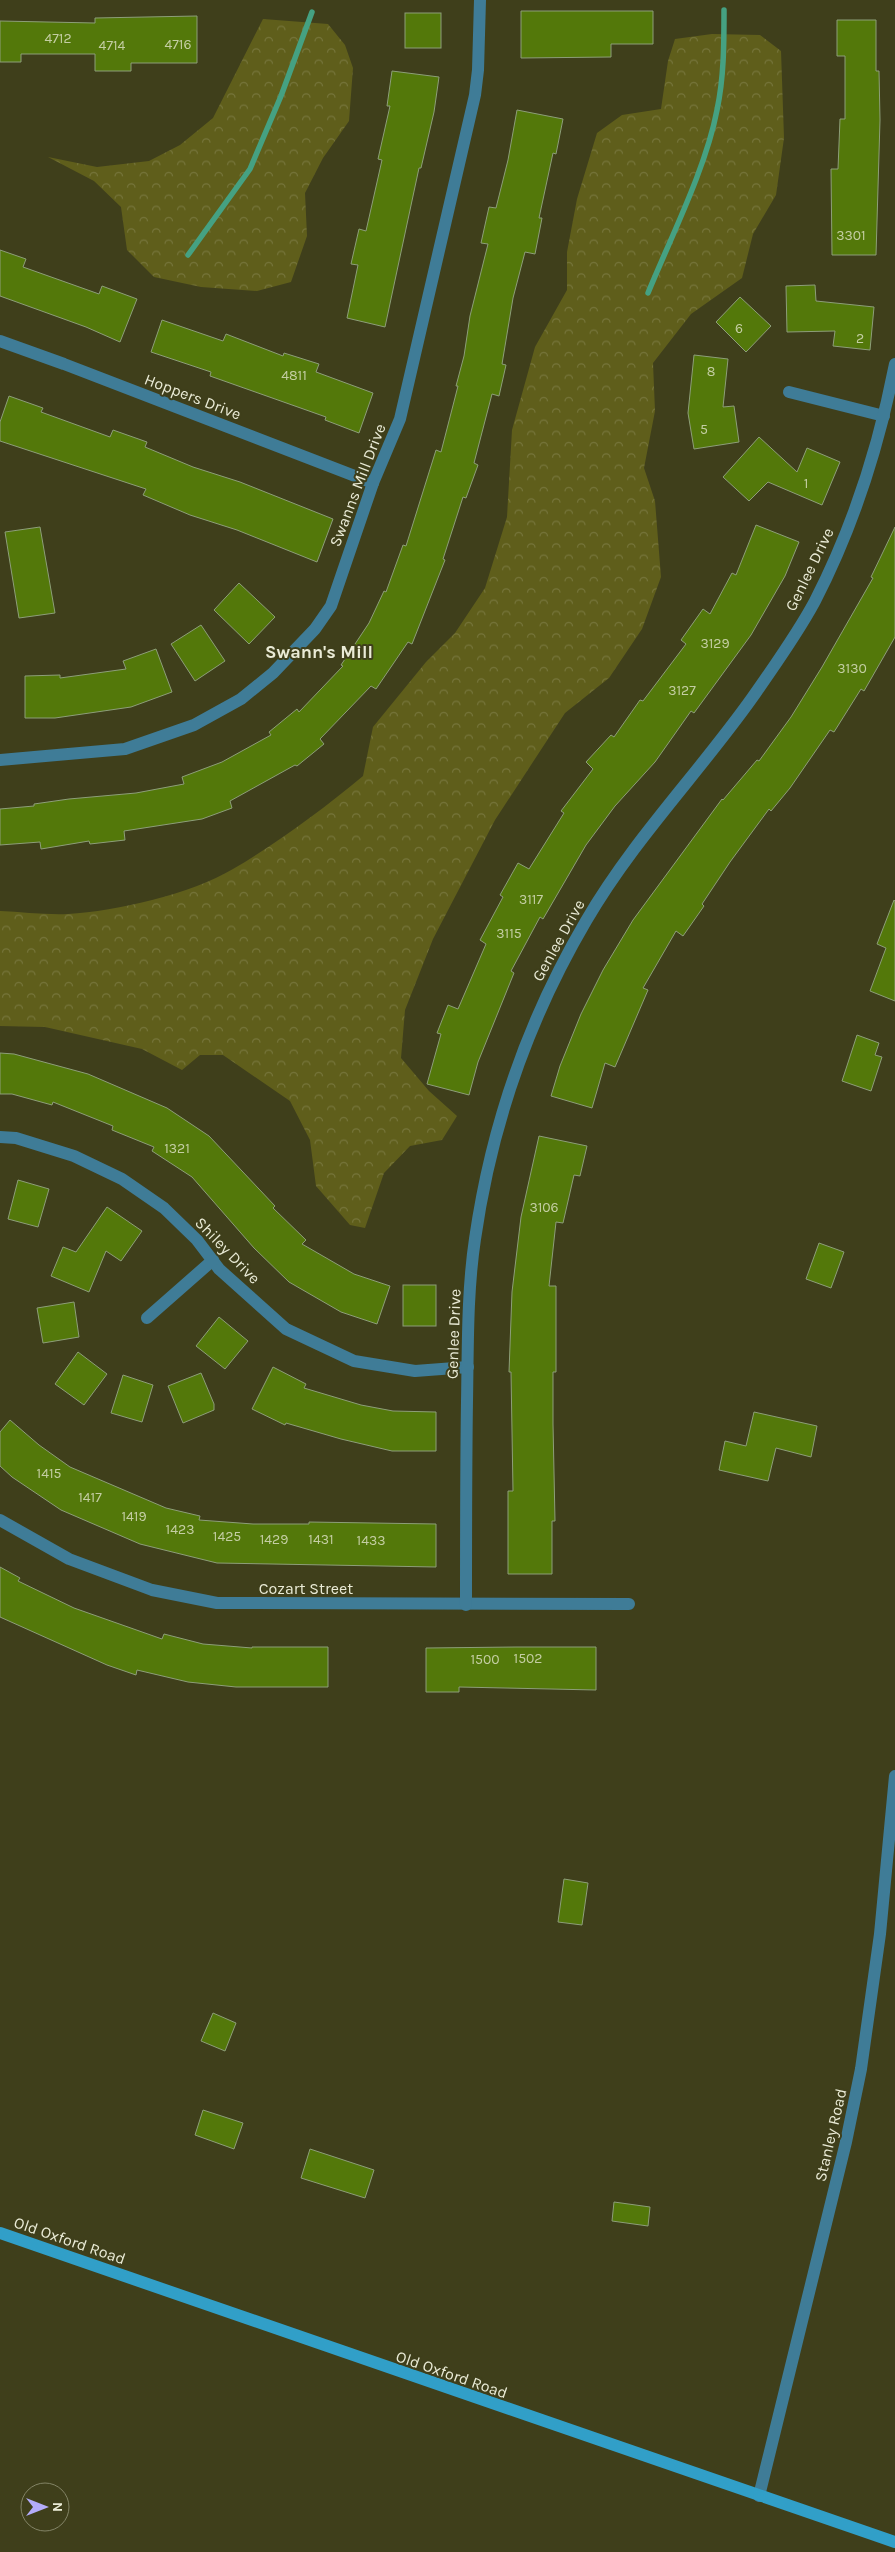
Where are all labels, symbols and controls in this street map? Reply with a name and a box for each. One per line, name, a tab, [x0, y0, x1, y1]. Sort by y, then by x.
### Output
house number: 4712	[44, 30, 72, 47]
house number: 4716	[164, 36, 192, 53]
house number: 4714	[99, 37, 126, 54]
house number: 3301	[836, 227, 866, 244]
house number: 6	[735, 320, 743, 337]
house number: 2	[856, 330, 864, 347]
house number: 8	[707, 363, 715, 380]
house number: 4811	[281, 367, 307, 384]
street label: Hoppers Drive	[142, 369, 244, 424]
street label: Swanns Mill Drive	[325, 421, 390, 549]
house number: 5	[700, 421, 708, 438]
house number: 1	[804, 475, 808, 492]
street label: Genlee Drive	[781, 524, 838, 614]
house number: 3129	[700, 635, 730, 652]
district label: Swann's Mill	[265, 641, 373, 663]
house number: 3130	[837, 660, 867, 677]
house number: 3127	[668, 682, 696, 699]
house number: 3117	[519, 891, 543, 908]
street label: Genlee Drive	[528, 896, 589, 984]
house number: 3115	[496, 925, 522, 942]
house number: 1321	[164, 1140, 190, 1157]
house number: 3106	[529, 1199, 559, 1216]
street label: Shiley Drive	[191, 1213, 264, 1288]
street label: Genlee Drive	[442, 1289, 465, 1379]
house number: 1415	[37, 1465, 62, 1482]
house number: 1417	[78, 1489, 102, 1506]
house number: 1419	[121, 1508, 147, 1525]
house number: 1423	[166, 1521, 194, 1538]
house number: 1425	[213, 1528, 241, 1545]
house number: 1429	[260, 1531, 288, 1548]
house number: 1431	[308, 1531, 334, 1548]
house number: 1433	[357, 1532, 385, 1549]
street label: Cozart Street	[259, 1579, 353, 1598]
house number: 1502	[514, 1650, 542, 1667]
house number: 1500	[470, 1651, 500, 1668]
street label: Stanley Road	[811, 2087, 850, 2184]
street label: Old Oxford Road	[12, 2212, 128, 2268]
street label: Old Oxford Road	[394, 2346, 510, 2402]
north arrow	[20, 2482, 70, 2532]
text: N	[49, 2502, 66, 2512]

